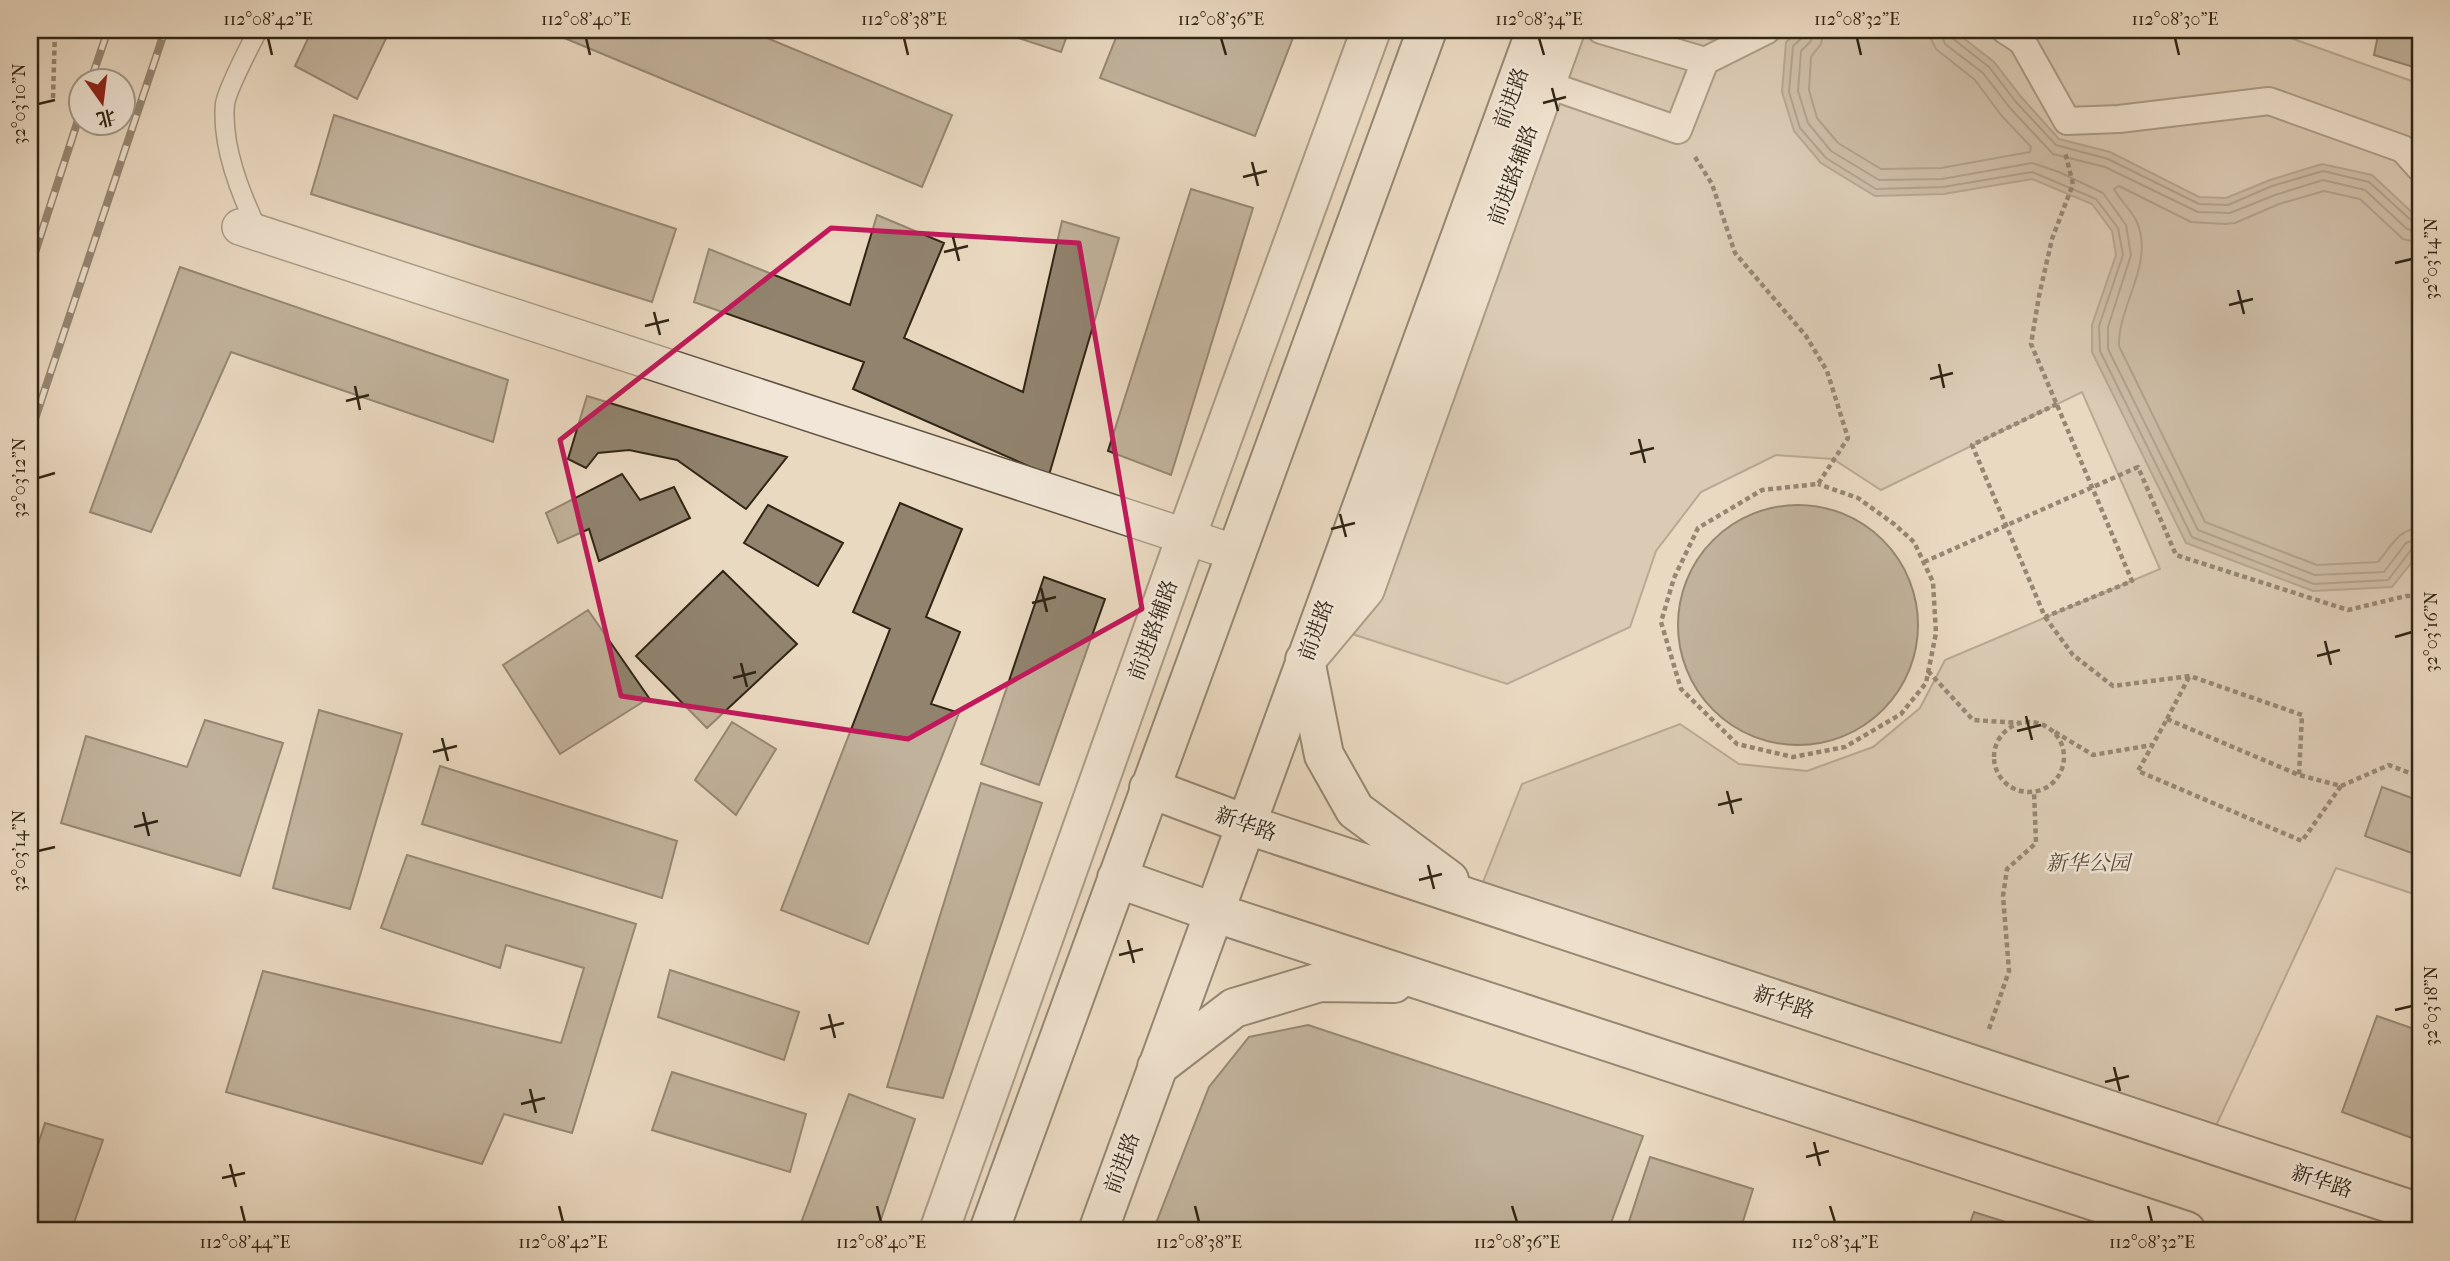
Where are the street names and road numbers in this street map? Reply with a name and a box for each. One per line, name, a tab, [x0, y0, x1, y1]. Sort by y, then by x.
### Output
street label: 前进路	[1489, 64, 1533, 132]
street label: 前进路辅路	[1484, 122, 1542, 228]
street label: 前进路辅路	[1124, 577, 1182, 683]
street label: 前进路	[1294, 596, 1338, 664]
street label: 新华路	[1212, 802, 1280, 846]
street label: 新华路	[1750, 981, 1818, 1023]
street label: 前进路	[1100, 1129, 1144, 1197]
street label: 新华路	[2288, 1160, 2356, 1202]

